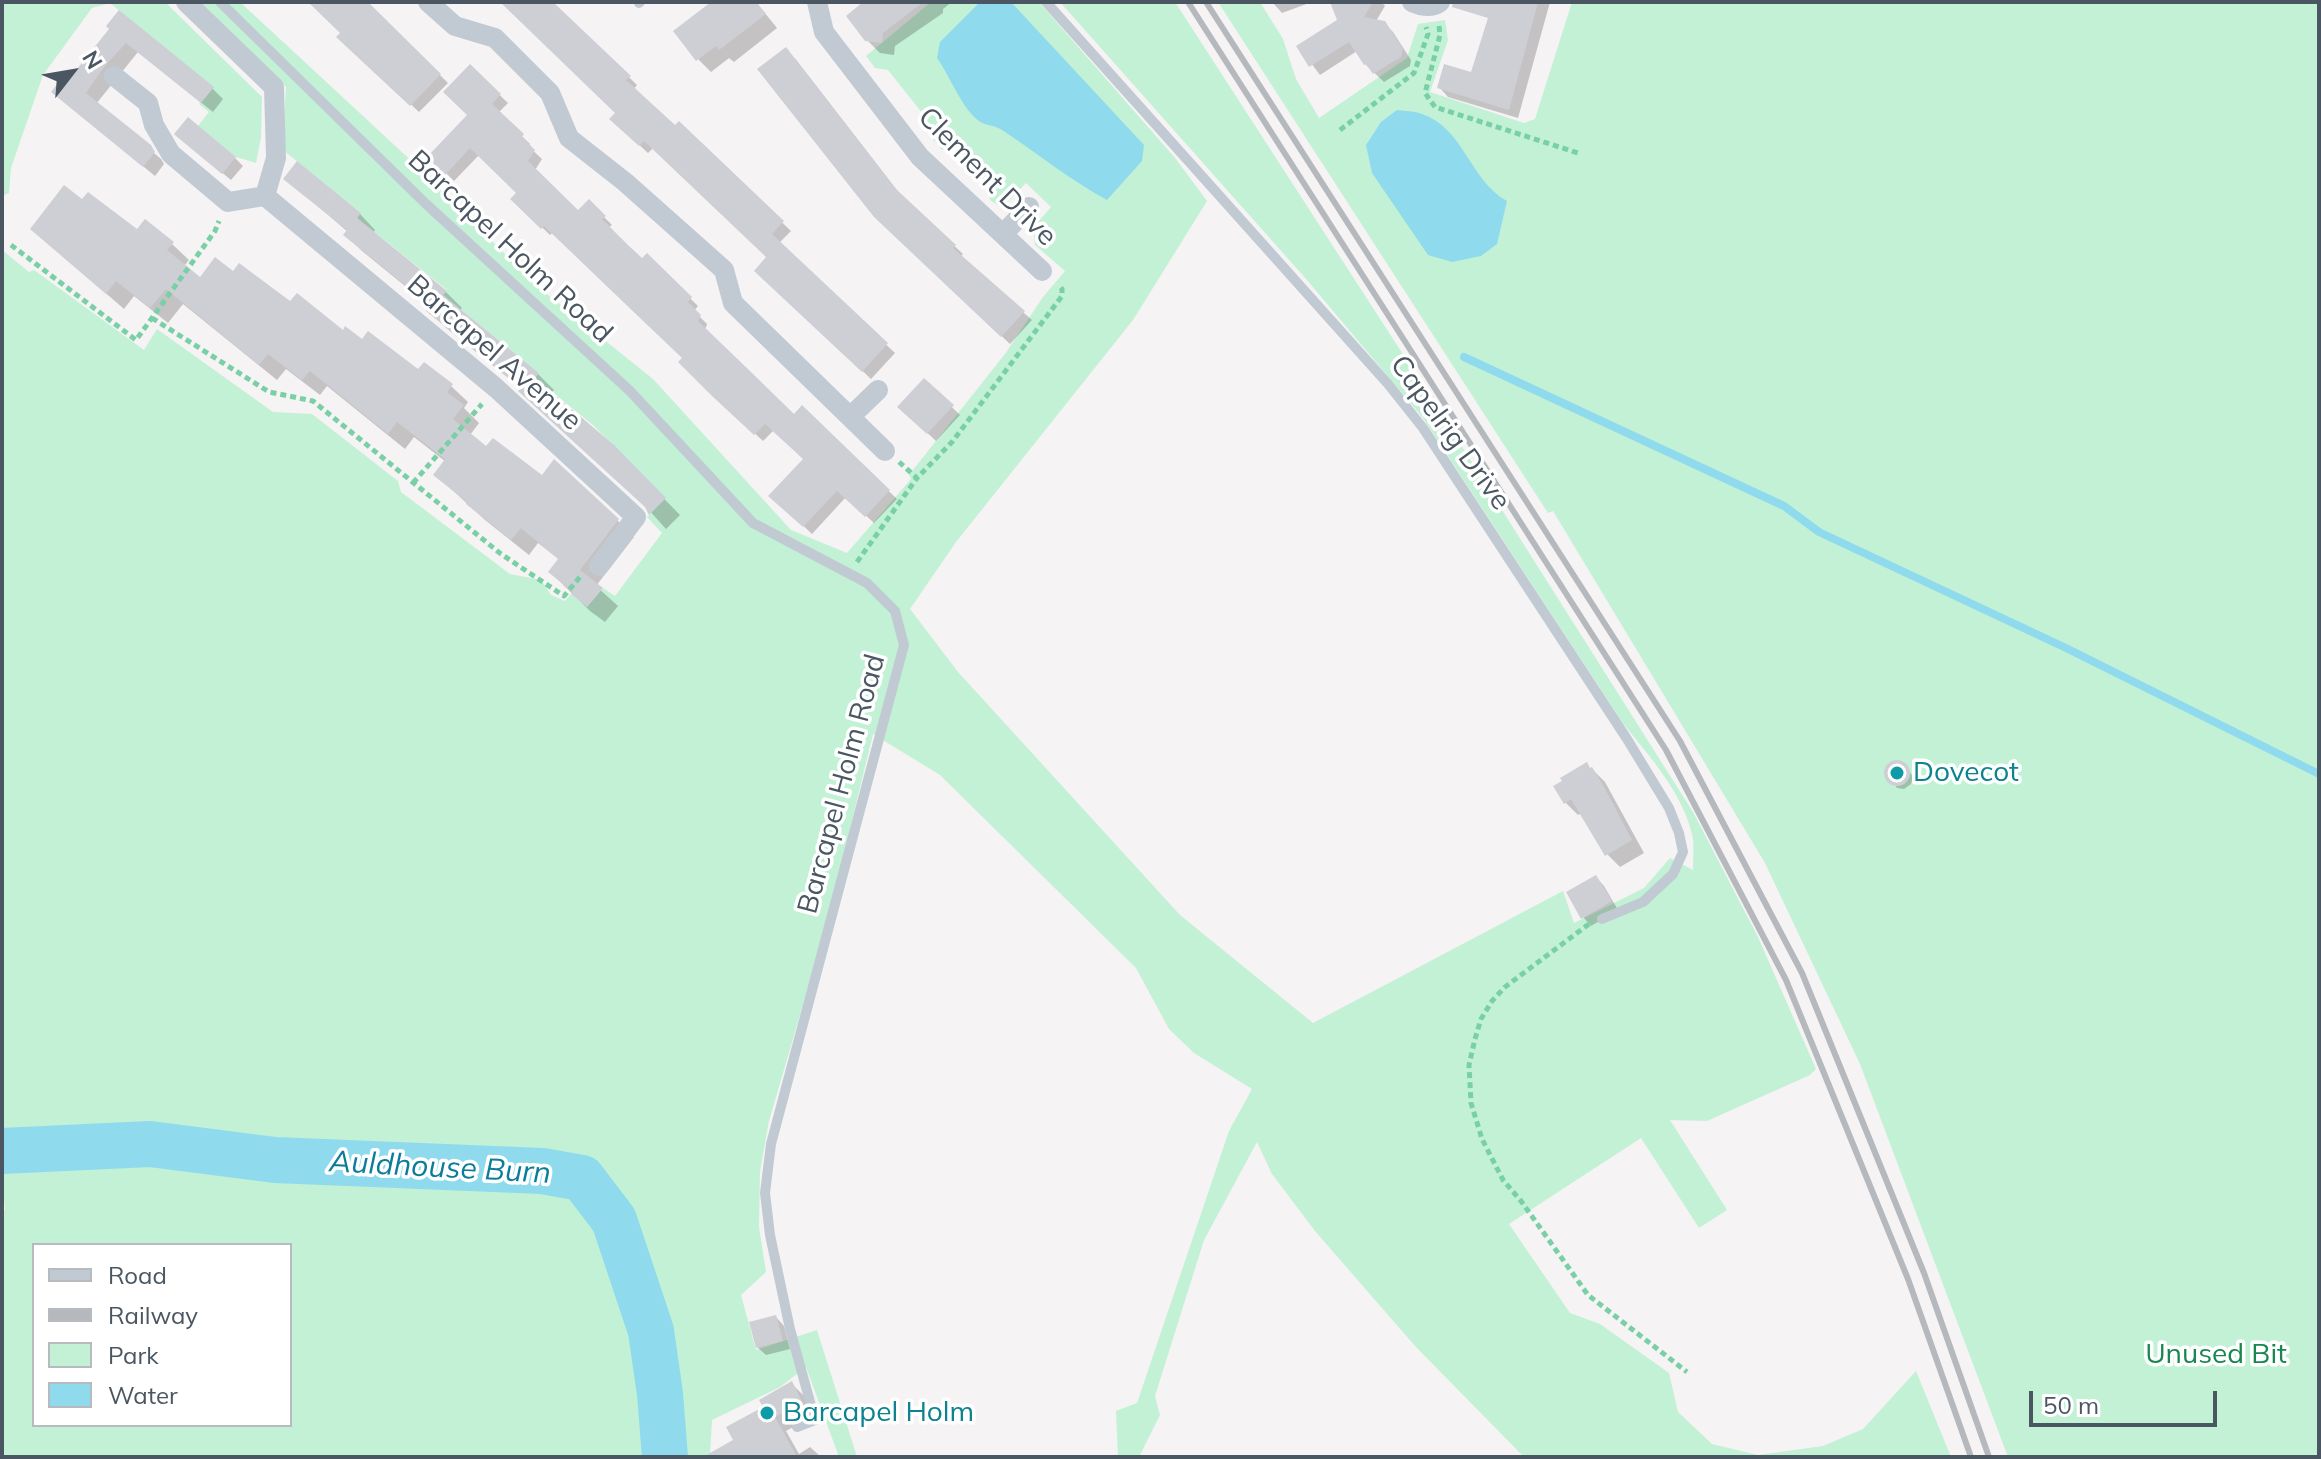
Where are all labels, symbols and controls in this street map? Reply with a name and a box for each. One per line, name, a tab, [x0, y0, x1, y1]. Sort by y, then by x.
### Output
north arrow	[32, 32, 112, 112]
text: N	[76, 45, 109, 74]
street label: Clement Drive	[911, 101, 1063, 253]
street label: Barcapel Holm Road	[401, 144, 619, 350]
street label: Barcapel Avenue	[400, 268, 588, 438]
street label: Capelrig Drive	[1383, 349, 1517, 517]
street label: Barcapel Holm Road	[791, 651, 893, 917]
place label: Dovecot	[1913, 756, 2019, 790]
marker: Dovecot	[1888, 764, 1906, 782]
water label: Auldhouse Burn	[328, 1144, 552, 1192]
legend	[32, 1243, 292, 1427]
text: Road	[108, 1260, 167, 1290]
text: Railway	[108, 1300, 198, 1330]
park label: Unused Bit	[2145, 1338, 2287, 1372]
text: Park	[108, 1340, 159, 1370]
scale bar	[2033, 1375, 2221, 1425]
text: Water	[108, 1380, 178, 1410]
text: 50 m	[2043, 1390, 2099, 1420]
place label: Barcapel Holm	[783, 1396, 974, 1430]
marker: Barcapel Holm	[758, 1404, 776, 1422]

